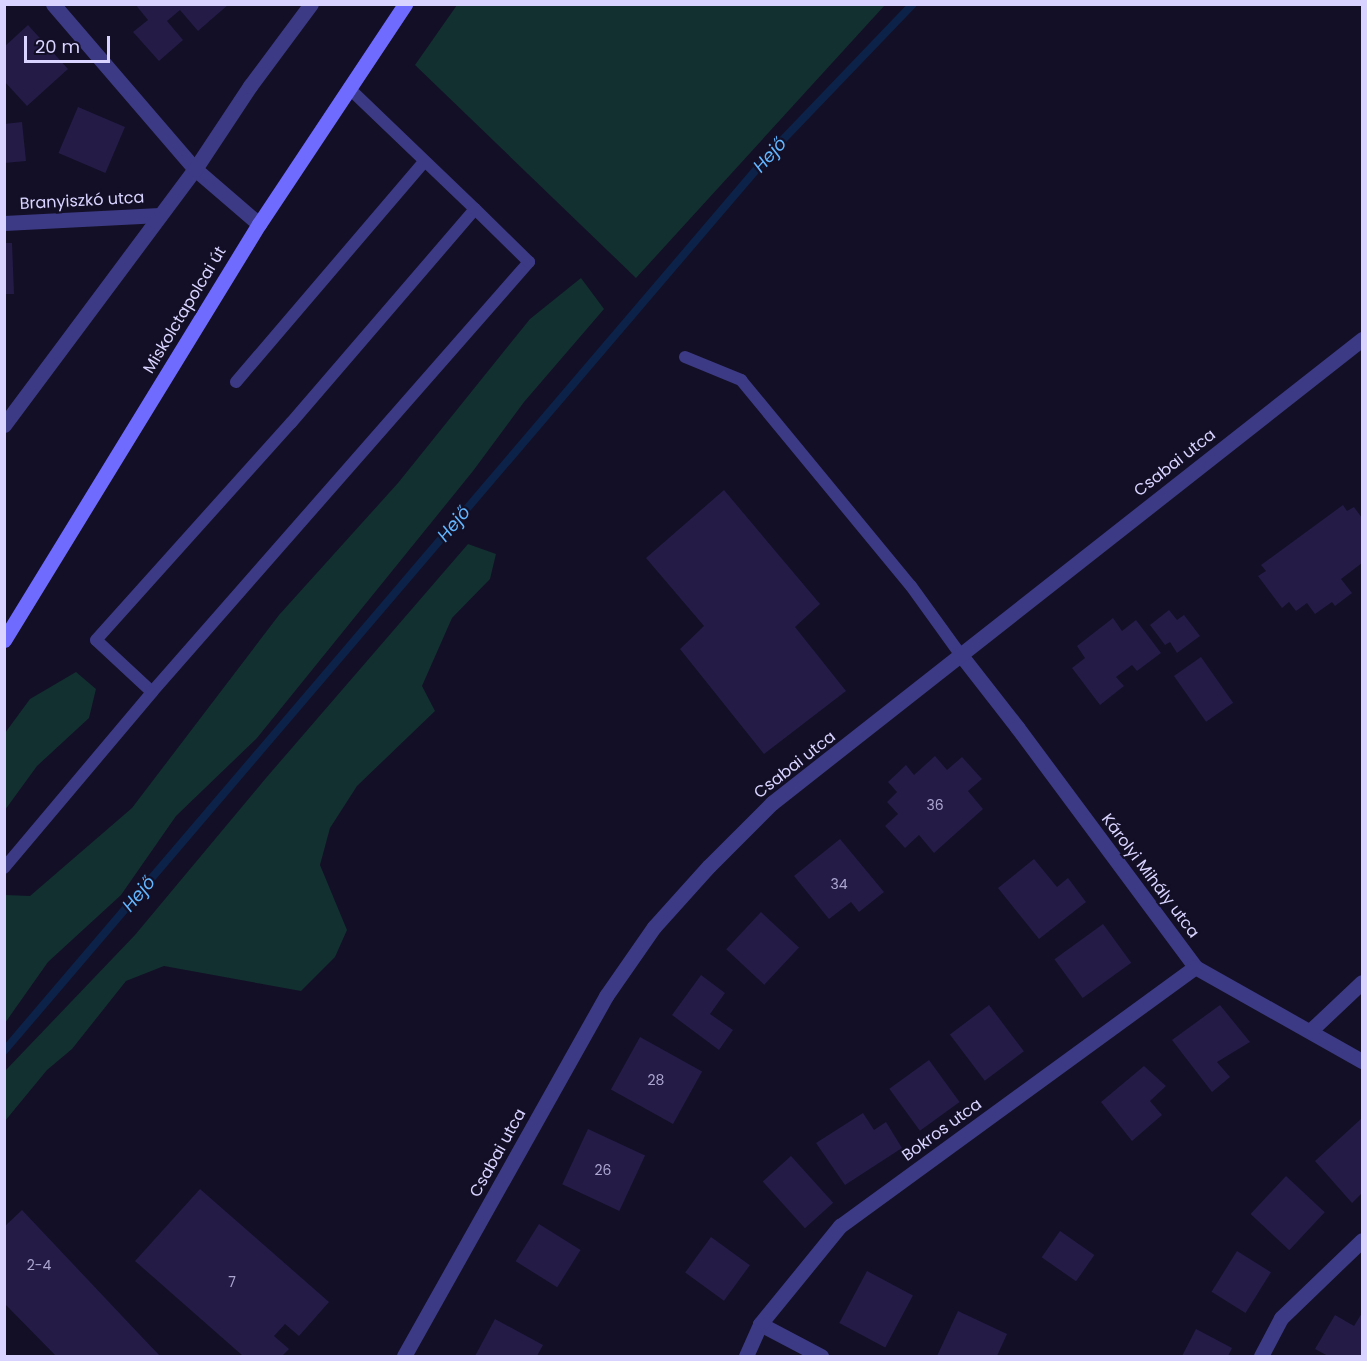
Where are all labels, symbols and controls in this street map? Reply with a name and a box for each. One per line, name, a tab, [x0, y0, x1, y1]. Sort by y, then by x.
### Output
scale bar	[27, 24, 112, 62]
text: 20 m	[35, 34, 80, 59]
water label: Hejő	[749, 133, 791, 177]
street label: Branyiszkó utca	[19, 188, 145, 214]
street label: Miskolctapolcai út	[140, 243, 230, 377]
street label: Csabai utca	[1130, 425, 1220, 501]
water label: Hejő	[433, 502, 475, 546]
street label: Csabai utca	[750, 727, 840, 803]
house number: 36	[926, 797, 944, 813]
street label: Károlyi Mihály utca	[1097, 810, 1203, 942]
water label: Hejő	[118, 872, 160, 916]
house number: 34	[830, 876, 848, 892]
house number: 28	[648, 1072, 664, 1088]
street label: Bokros utca	[898, 1095, 986, 1165]
street label: Csabai utca	[466, 1106, 530, 1200]
house number: 26	[595, 1162, 611, 1178]
house number: 2-4	[27, 1257, 51, 1273]
house number: 7	[228, 1274, 236, 1290]

